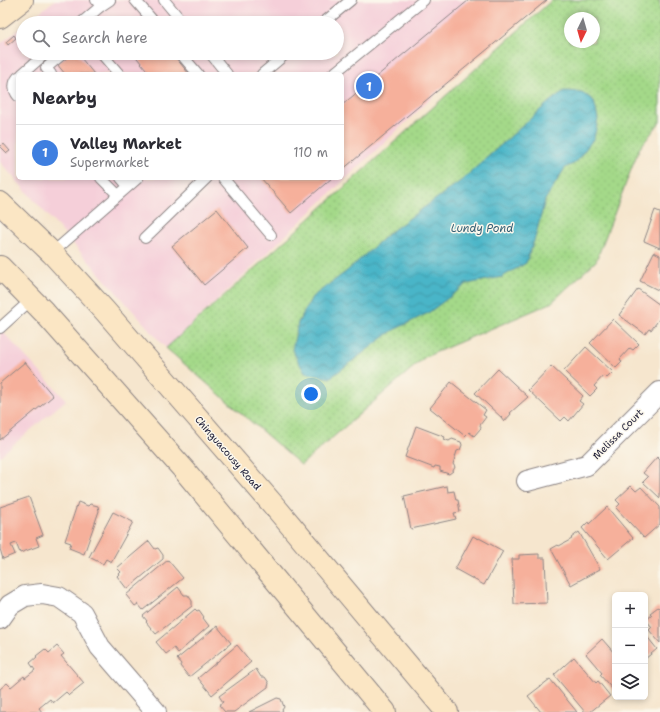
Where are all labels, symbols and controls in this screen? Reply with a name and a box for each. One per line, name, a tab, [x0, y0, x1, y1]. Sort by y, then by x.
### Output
north arrow	[564, 12, 600, 48]
search box	[16, 16, 344, 60]
icon: search	[30, 27, 52, 49]
text: Search here	[62, 28, 148, 48]
pin: 1	[356, 71, 382, 101]
text: Nearby	[32, 87, 97, 109]
text: Valley Market	[70, 134, 182, 154]
text: 1	[42, 144, 48, 161]
text: 110 m	[293, 144, 328, 161]
text: Supermarket	[70, 154, 149, 171]
water label: Lundy Pond	[451, 221, 513, 236]
your location	[301, 384, 321, 404]
street label: Melissa Court	[590, 406, 646, 462]
street label: Chinguacousy Road	[192, 413, 264, 493]
map controls	[612, 592, 648, 700]
button: +	[612, 592, 648, 628]
button: −	[612, 628, 648, 664]
button: layers	[612, 664, 648, 700]

